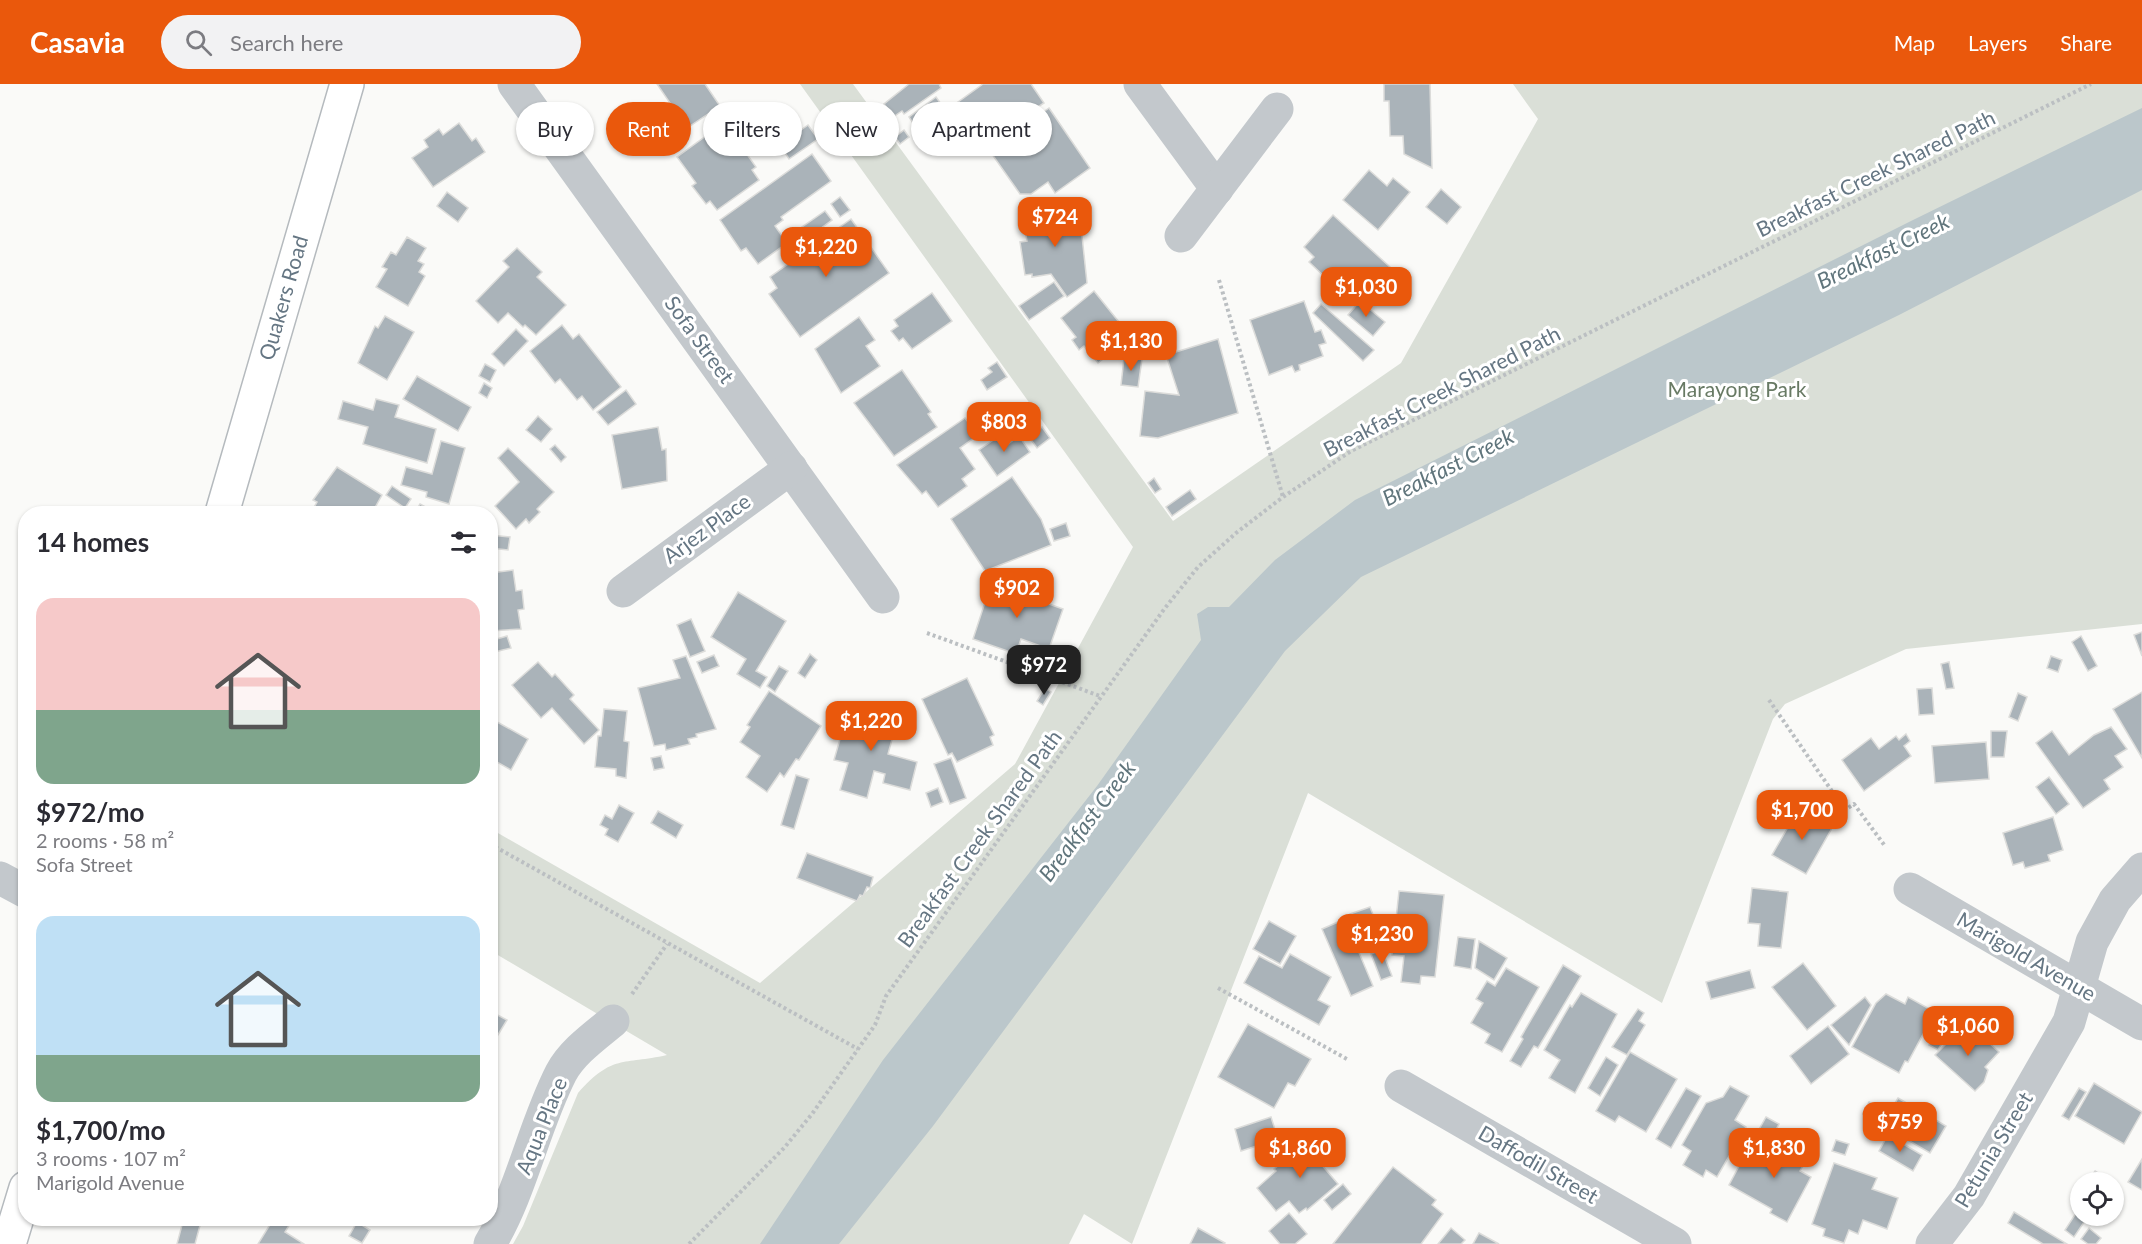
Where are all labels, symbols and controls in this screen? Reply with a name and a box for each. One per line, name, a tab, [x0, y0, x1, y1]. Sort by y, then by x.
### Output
search box	[161, 15, 581, 69]
text: Casavia	[30, 25, 125, 59]
icon: search	[182, 26, 215, 59]
text: Search here	[230, 29, 344, 56]
text: Map	[1894, 30, 1935, 55]
text: Layers	[1968, 30, 2027, 55]
text: Share	[2060, 30, 2112, 55]
chip: Buy	[516, 102, 594, 156]
chip: Rent	[606, 102, 691, 156]
chip: Filters	[703, 102, 802, 156]
chip: New	[814, 102, 899, 156]
chip: Apartment	[911, 102, 1052, 156]
street label: Breakfast Creek Shared Path	[1752, 104, 1999, 241]
pin: $724	[1019, 197, 1091, 248]
text: $724	[1032, 204, 1078, 228]
water label: Breakfast Creek	[1812, 207, 1954, 294]
pin: $1,220	[777, 227, 875, 278]
street label: Quakers Road	[253, 232, 312, 363]
text: $1,220	[795, 234, 857, 258]
pin: $1,030	[1317, 267, 1415, 318]
text: $1,030	[1335, 274, 1397, 298]
street label: Sofa Street	[660, 291, 740, 388]
street label: Breakfast Creek Shared Path	[1319, 320, 1564, 461]
pin: $1,130	[1082, 321, 1180, 372]
text: $1,130	[1100, 328, 1162, 352]
park label: Marayong Park	[1668, 376, 1807, 401]
pin: $803	[968, 402, 1040, 453]
text: $803	[981, 409, 1027, 433]
water label: Breakfast Creek	[1377, 422, 1519, 511]
street label: Arjez Place	[658, 488, 755, 568]
text: 14 homes	[36, 526, 149, 558]
icon: filters	[447, 526, 480, 559]
pin: $902	[981, 568, 1053, 619]
text: $902	[994, 575, 1040, 599]
icon: home	[204, 637, 312, 745]
pin: $972	[1008, 645, 1080, 696]
text: $972	[1021, 652, 1067, 676]
pin: $1,220	[822, 701, 920, 752]
text: $1,220	[840, 708, 902, 732]
street label: Breakfast Creek Shared Path	[892, 725, 1066, 952]
water label: Breakfast Creek	[1032, 755, 1141, 886]
pin: $1,700	[1753, 790, 1851, 841]
text: $972/mo	[36, 796, 144, 828]
text: $1,700	[1771, 797, 1833, 821]
text: 2 rooms · 58 m²	[36, 828, 174, 852]
text: Sofa Street	[36, 852, 133, 876]
street label: Marigold Avenue	[1953, 906, 2100, 1005]
pin: $1,230	[1333, 914, 1431, 965]
text: $1,230	[1351, 921, 1413, 945]
icon: home	[204, 955, 312, 1063]
pin: $1,060	[1919, 1006, 2017, 1057]
text: $1,060	[1937, 1013, 1999, 1037]
street label: Aqua Place	[510, 1073, 571, 1177]
street label: Petunia Street	[1948, 1087, 2037, 1211]
pin: $759	[1864, 1102, 1936, 1153]
text: $759	[1877, 1109, 1923, 1133]
text: $1,700/mo	[36, 1114, 166, 1146]
street label: Daffodil Street	[1475, 1119, 1603, 1208]
pin: $1,860	[1251, 1128, 1349, 1179]
pin: $1,830	[1725, 1128, 1823, 1179]
text: $1,860	[1269, 1135, 1331, 1159]
text: $1,830	[1743, 1135, 1805, 1159]
text: 3 rooms · 107 m²	[36, 1146, 186, 1170]
text: Marigold Avenue	[36, 1170, 184, 1194]
map controls	[2070, 1172, 2124, 1226]
button: locate	[2070, 1172, 2124, 1226]

